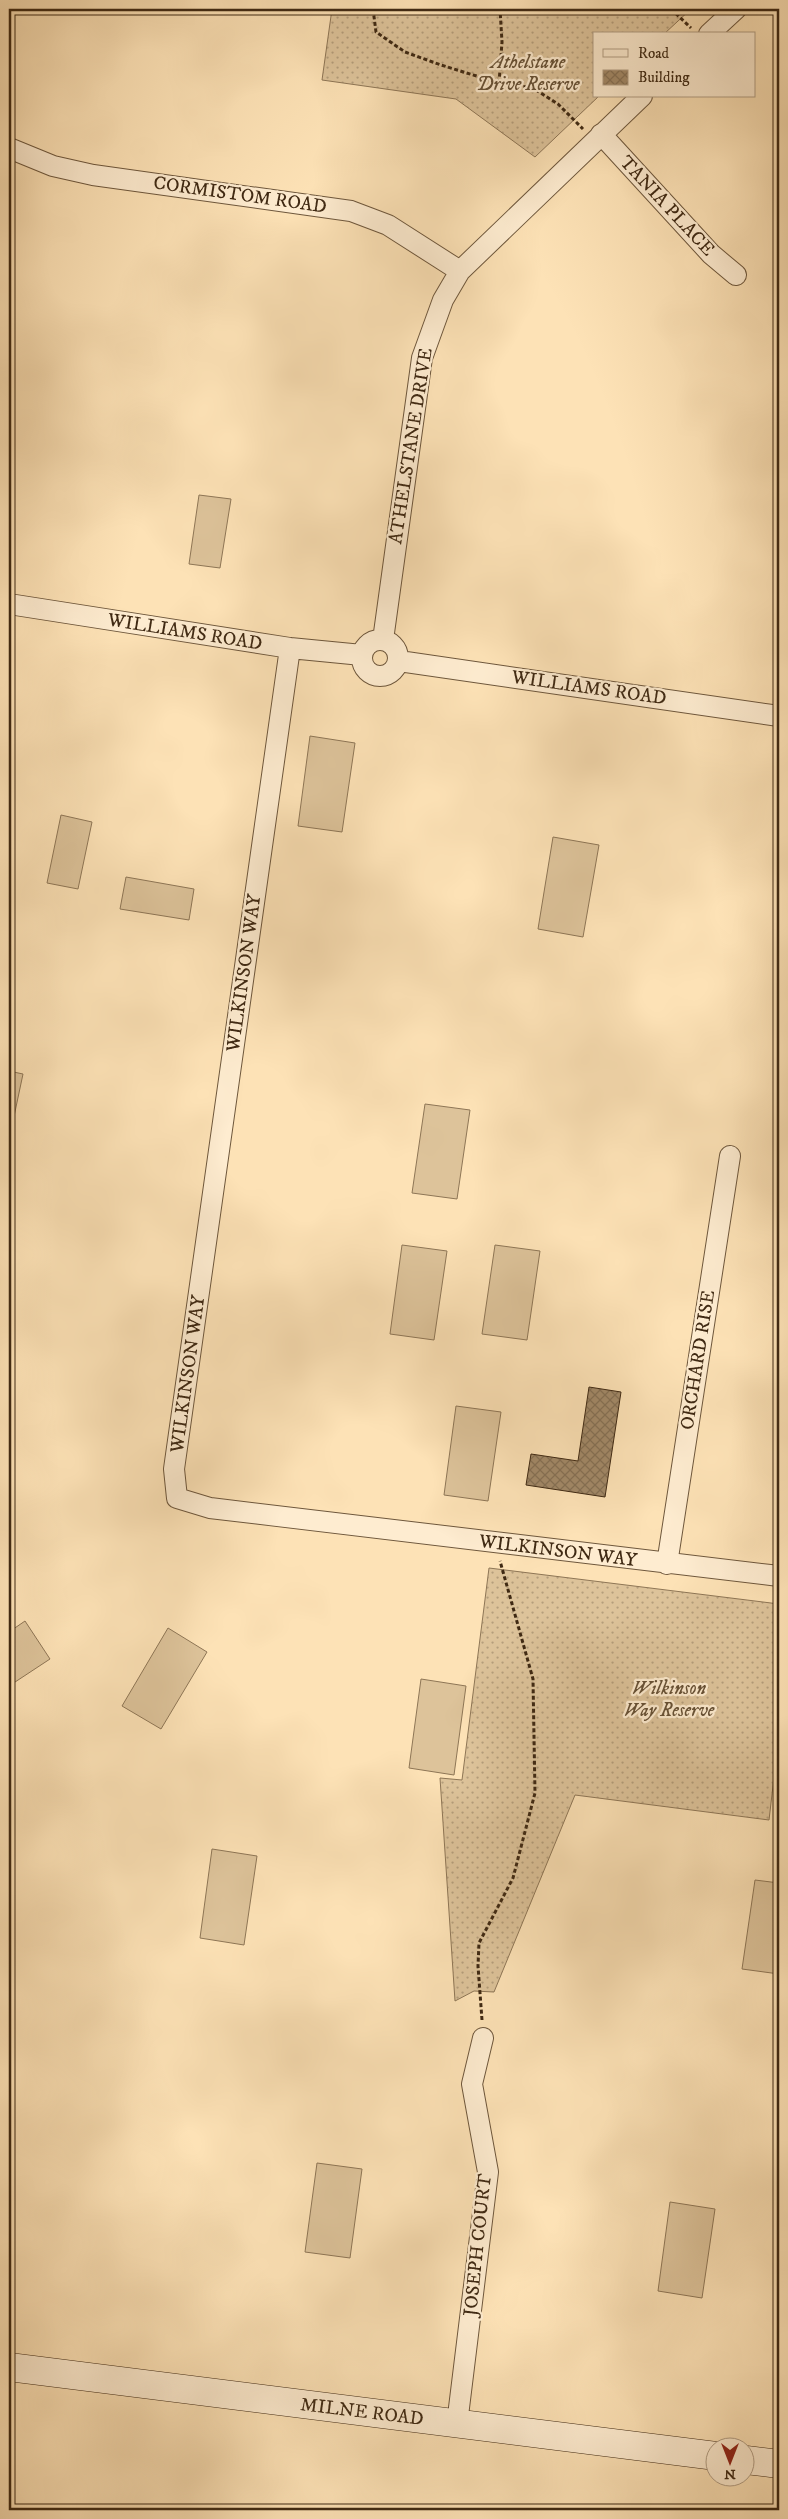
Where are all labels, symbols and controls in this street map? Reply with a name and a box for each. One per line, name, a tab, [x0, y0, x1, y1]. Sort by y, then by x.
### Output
legend	[593, 32, 756, 98]
text: Road	[638, 44, 670, 63]
park label: Athelstane Drive Reserve	[476, 51, 580, 96]
text: Building	[638, 68, 690, 87]
street label: TANIA PLACE	[615, 151, 719, 261]
street label: CORMISTOM ROAD	[152, 171, 328, 219]
street label: ATHELSTANE DRIVE	[384, 346, 438, 546]
street label: WILLIAMS ROAD	[105, 608, 264, 656]
street label: WILLIAMS ROAD	[509, 666, 668, 710]
street label: WILKINSON WAY	[221, 892, 267, 1054]
street label: ORCHARD RISE	[676, 1288, 720, 1432]
street label: WILKINSON WAY	[165, 1293, 211, 1455]
street label: WILKINSON WAY	[477, 1530, 639, 1572]
park label: Wilkinson Way Reserve	[624, 1677, 715, 1722]
street label: JOSEPH COURT	[459, 2172, 497, 2319]
street label: MILNE ROAD	[299, 2393, 425, 2431]
north arrow	[706, 2436, 756, 2486]
text: N	[724, 2465, 736, 2483]

